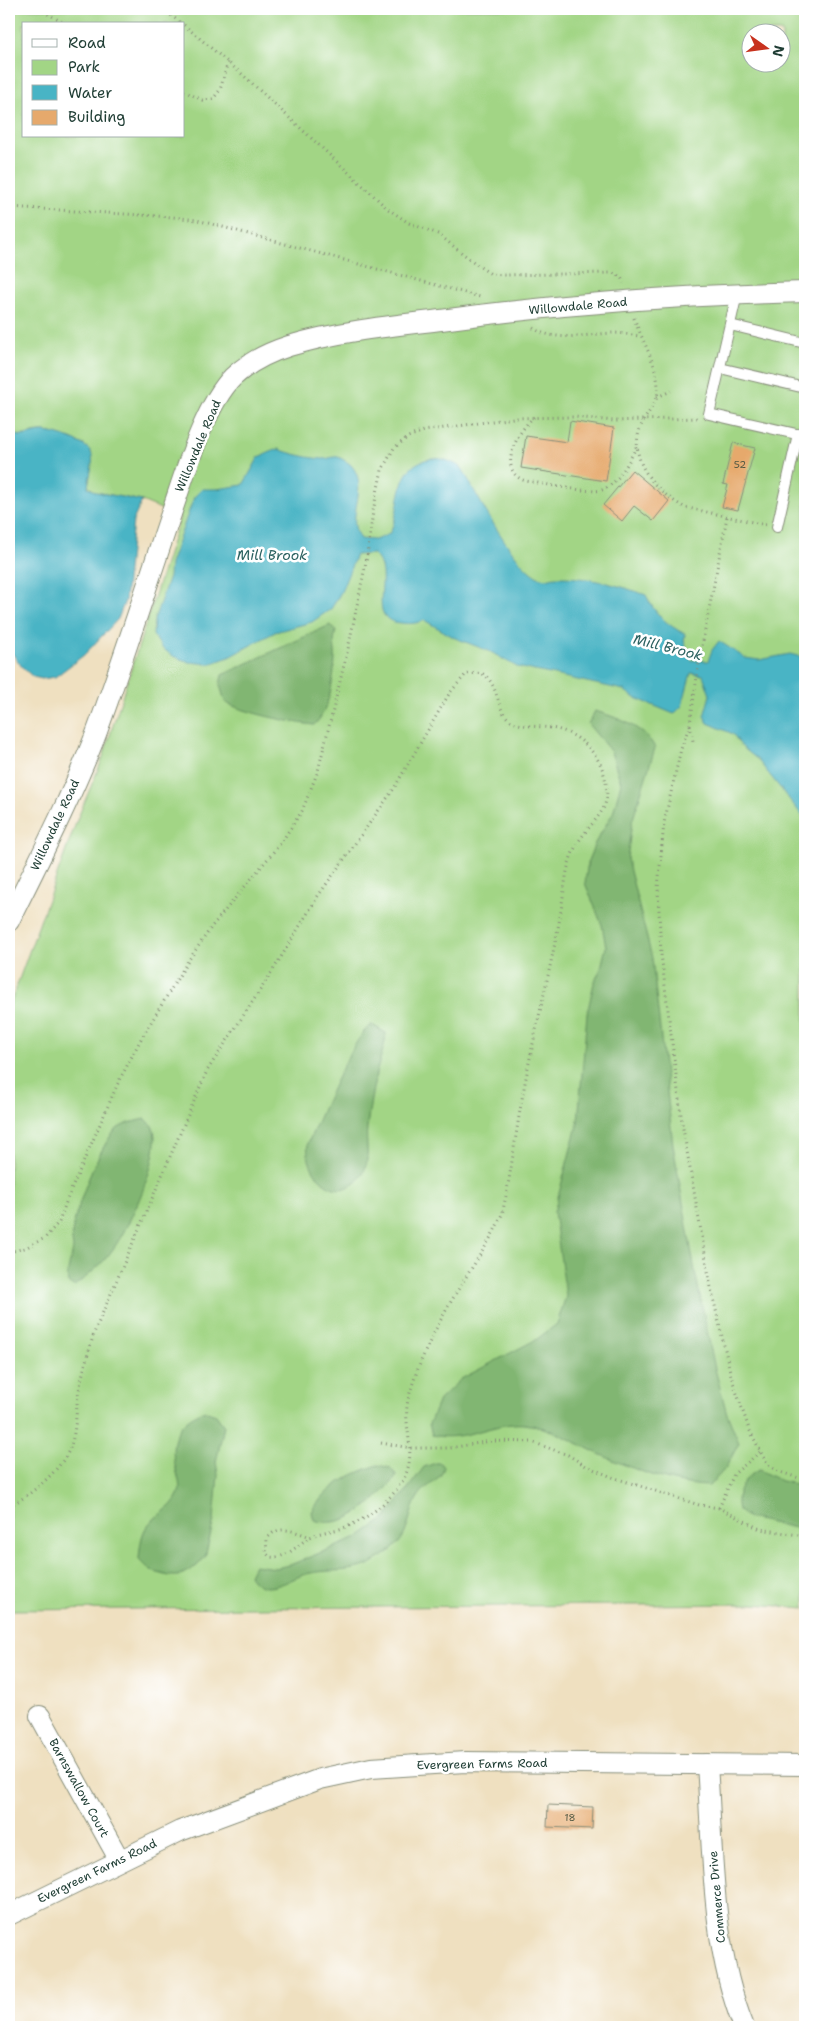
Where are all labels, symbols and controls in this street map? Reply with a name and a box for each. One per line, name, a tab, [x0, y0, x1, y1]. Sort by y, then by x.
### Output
legend	[22, 22, 185, 138]
north arrow	[742, 22, 792, 72]
text: Road	[68, 33, 106, 53]
text: N	[769, 44, 789, 59]
text: Park	[68, 57, 100, 77]
text: Water	[68, 83, 112, 103]
text: Building	[68, 107, 125, 127]
street label: Willowdale Road	[528, 294, 628, 318]
street label: Willowdale Road	[171, 397, 225, 495]
house number: 52	[734, 458, 746, 471]
water label: Mill Brook	[237, 546, 307, 564]
water label: Mill Brook	[632, 630, 704, 664]
street label: Willowdale Road	[27, 776, 83, 873]
street label: Barnswallow Court	[45, 1736, 113, 1840]
street label: Evergreen Farms Road	[416, 1755, 548, 1773]
house number: 18	[564, 1811, 576, 1824]
street label: Evergreen Farms Road	[35, 1835, 160, 1907]
street label: Commerce Drive	[705, 1850, 729, 1944]

